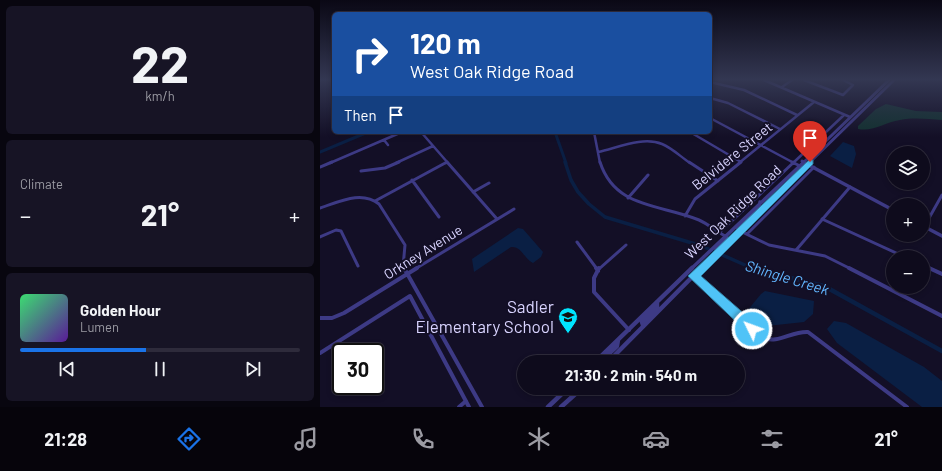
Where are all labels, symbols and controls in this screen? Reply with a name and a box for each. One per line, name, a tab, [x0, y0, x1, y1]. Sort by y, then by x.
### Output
text: 120 m	[410, 26, 481, 60]
icon: right	[344, 28, 396, 80]
text: 22	[131, 31, 189, 93]
text: West Oak Ridge Road	[410, 60, 574, 82]
text: km/h	[145, 88, 175, 104]
icon: arrive	[385, 104, 407, 126]
text: Then	[344, 106, 377, 124]
street label: Belvidere Street	[688, 118, 775, 193]
pin	[793, 121, 827, 162]
icon: arrive	[799, 127, 821, 149]
map controls	[886, 146, 930, 294]
button: layers	[886, 146, 930, 190]
street label: West Oak Ridge Road	[681, 161, 784, 262]
text: Climate	[20, 176, 63, 192]
text: 21°	[141, 196, 179, 232]
button: +	[886, 198, 930, 242]
text: −	[20, 202, 31, 228]
text: +	[289, 202, 300, 228]
street label: Orkney Avenue	[380, 221, 465, 282]
button: −	[886, 250, 930, 294]
water label: Shingle Creek	[743, 256, 832, 299]
place label: Sadler Elementary School	[416, 296, 554, 336]
text: Golden Hour	[80, 301, 161, 319]
school or university icon: Sadler Elementary School	[557, 306, 579, 334]
position arrow	[731, 308, 773, 350]
text: Lumen	[80, 319, 119, 335]
speed limit sign: 30	[332, 343, 384, 395]
icon: previous	[56, 358, 78, 380]
icon: pause	[149, 358, 171, 380]
icon: next	[242, 358, 264, 380]
text: 21:30 · 2 min · 540 m	[565, 366, 697, 384]
icon: directions	[175, 425, 203, 453]
icon: music	[292, 425, 320, 453]
icon: phone	[409, 425, 437, 453]
icon: climate	[525, 425, 553, 453]
icon: car	[642, 425, 670, 453]
icon: filters	[758, 425, 786, 453]
text: 21:28	[44, 428, 87, 450]
text: 21°	[875, 428, 898, 450]

